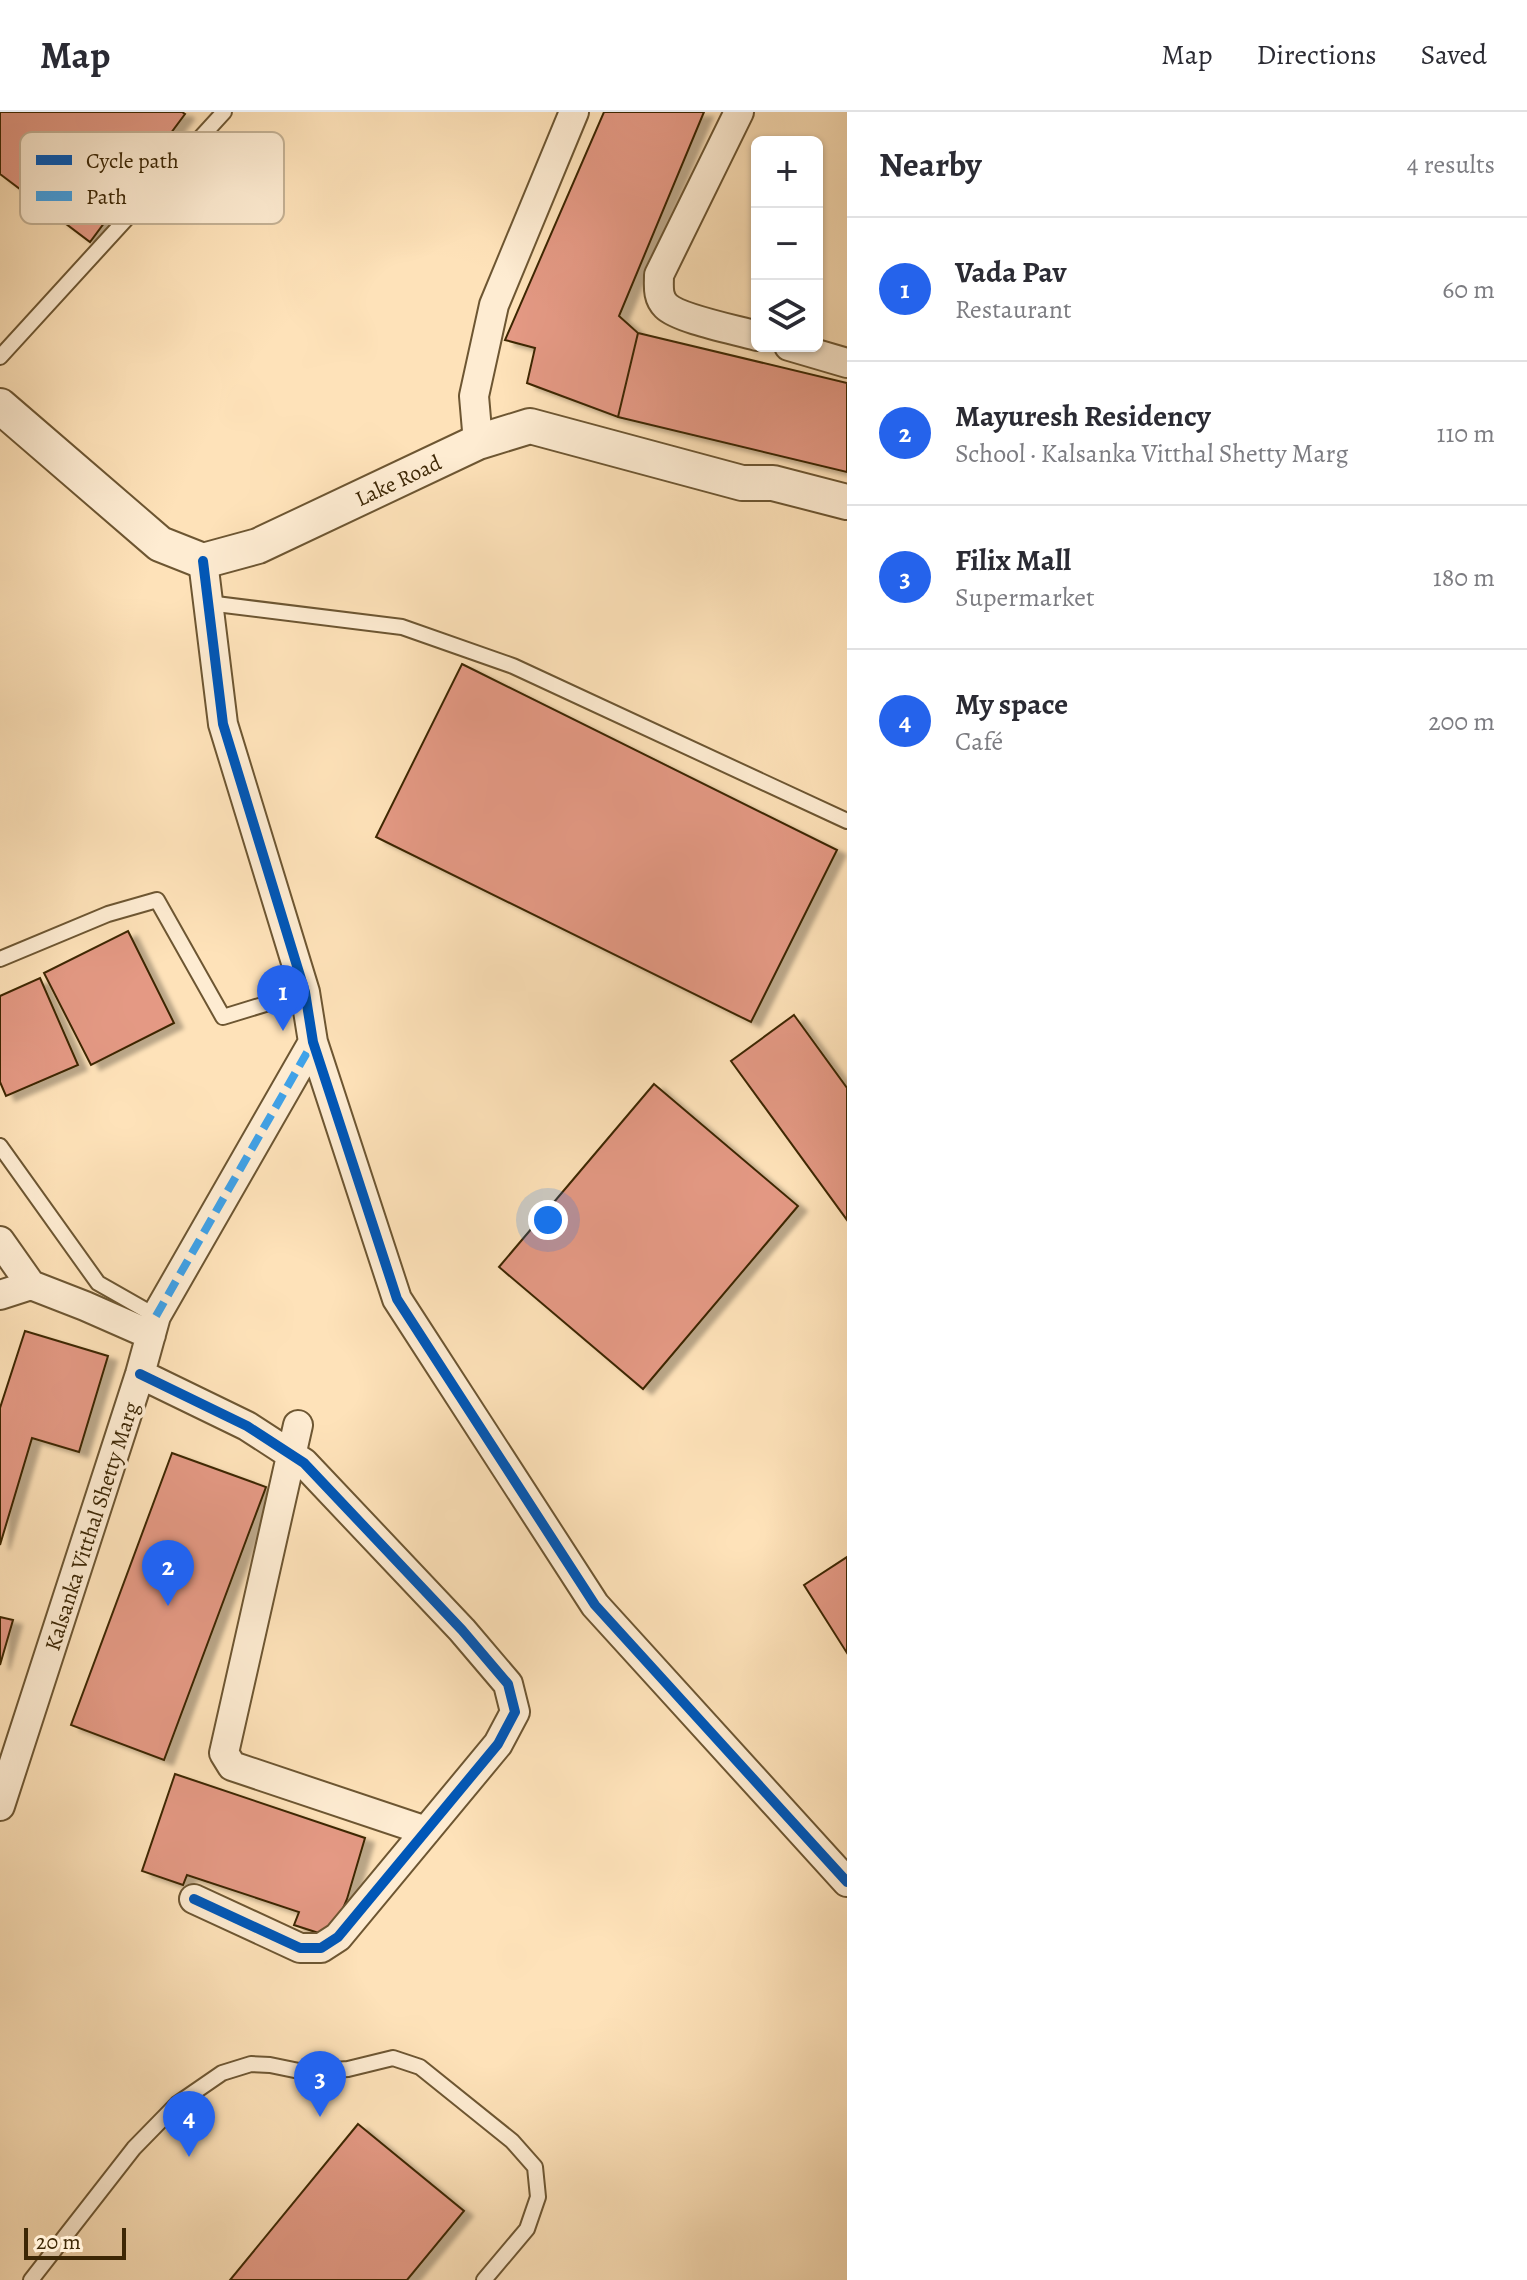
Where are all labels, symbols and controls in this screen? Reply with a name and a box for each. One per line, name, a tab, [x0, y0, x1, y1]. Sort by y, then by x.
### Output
text: Map	[40, 29, 110, 81]
text: Map	[1161, 36, 1212, 74]
text: Directions	[1256, 36, 1377, 74]
text: Saved	[1421, 36, 1487, 74]
legend	[20, 132, 284, 224]
map controls	[751, 136, 823, 352]
button: +	[751, 136, 823, 208]
text: Nearby	[879, 141, 982, 188]
text: Cycle path	[86, 146, 179, 176]
text: 4 results	[1407, 147, 1495, 182]
text: Path	[86, 182, 127, 212]
button: −	[751, 208, 823, 280]
text: Vada Pav	[955, 252, 1067, 292]
text: 1	[900, 272, 910, 307]
text: 60 m	[1442, 272, 1495, 307]
button: layers	[751, 280, 823, 352]
text: Restaurant	[955, 292, 1072, 327]
text: Mayuresh Residency	[955, 396, 1211, 436]
text: 2	[899, 416, 911, 451]
text: 110 m	[1437, 416, 1495, 451]
text: School · Kalsanka Vitthal Shetty Marg	[955, 436, 1349, 471]
street label: Lake Road	[350, 448, 447, 514]
text: Filix Mall	[955, 540, 1071, 580]
text: 3	[899, 560, 911, 595]
text: 180 m	[1433, 560, 1495, 595]
text: Supermarket	[955, 580, 1095, 615]
text: My space	[955, 684, 1068, 724]
text: 4	[899, 704, 911, 739]
text: 200 m	[1428, 704, 1495, 739]
text: Café	[955, 724, 1003, 759]
pin: 1	[257, 965, 309, 1031]
your location	[528, 1200, 568, 1240]
street label: Kalsanka Vitthal Shetty Marg	[37, 1398, 146, 1655]
pin: 2	[142, 1540, 194, 1606]
pin: 3	[294, 2051, 346, 2117]
pin: 4	[163, 2091, 215, 2157]
scale bar	[24, 2224, 126, 2260]
text: 20 m	[36, 2227, 81, 2257]

